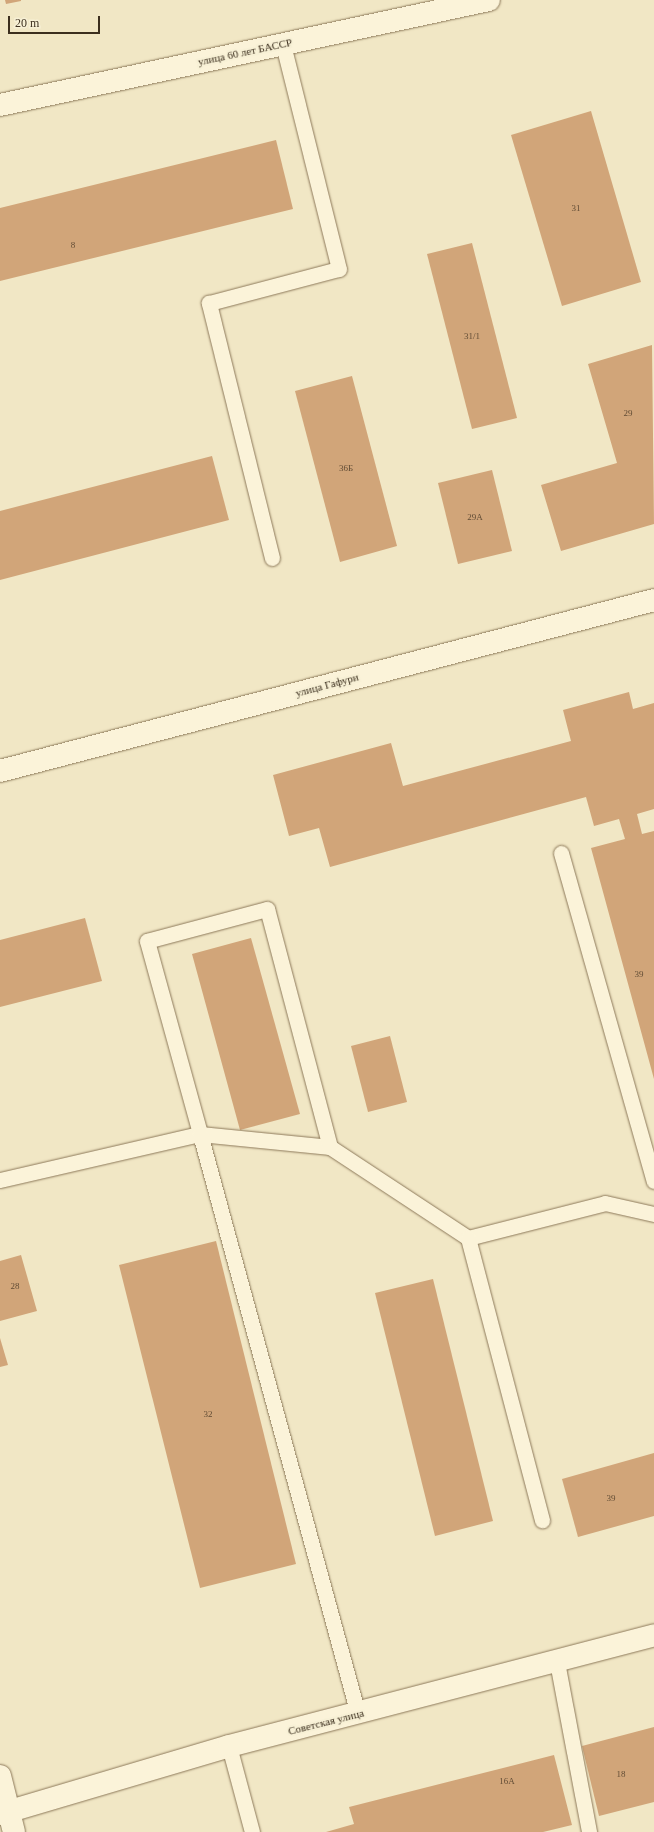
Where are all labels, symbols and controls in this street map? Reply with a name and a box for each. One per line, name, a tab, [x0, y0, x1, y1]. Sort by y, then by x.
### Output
scale bar	[10, 8, 102, 34]
text: 20 m	[15, 16, 39, 30]
street label: улица 60 лет БАССР	[197, 36, 293, 68]
house number: 31	[572, 203, 580, 213]
house number: 8	[71, 240, 75, 250]
house number: 31/1	[464, 331, 480, 341]
house number: 29	[624, 408, 632, 418]
house number: 36Б	[339, 463, 353, 473]
house number: 29А	[467, 512, 483, 522]
street label: улица Гафури	[294, 670, 360, 700]
house number: 39	[634, 969, 644, 979]
house number: 28	[10, 1281, 20, 1291]
house number: 32	[204, 1409, 212, 1419]
house number: 39	[606, 1493, 616, 1503]
street label: Советская улица	[287, 1706, 365, 1738]
house number: 18	[616, 1769, 626, 1779]
house number: 16А	[499, 1776, 515, 1786]

